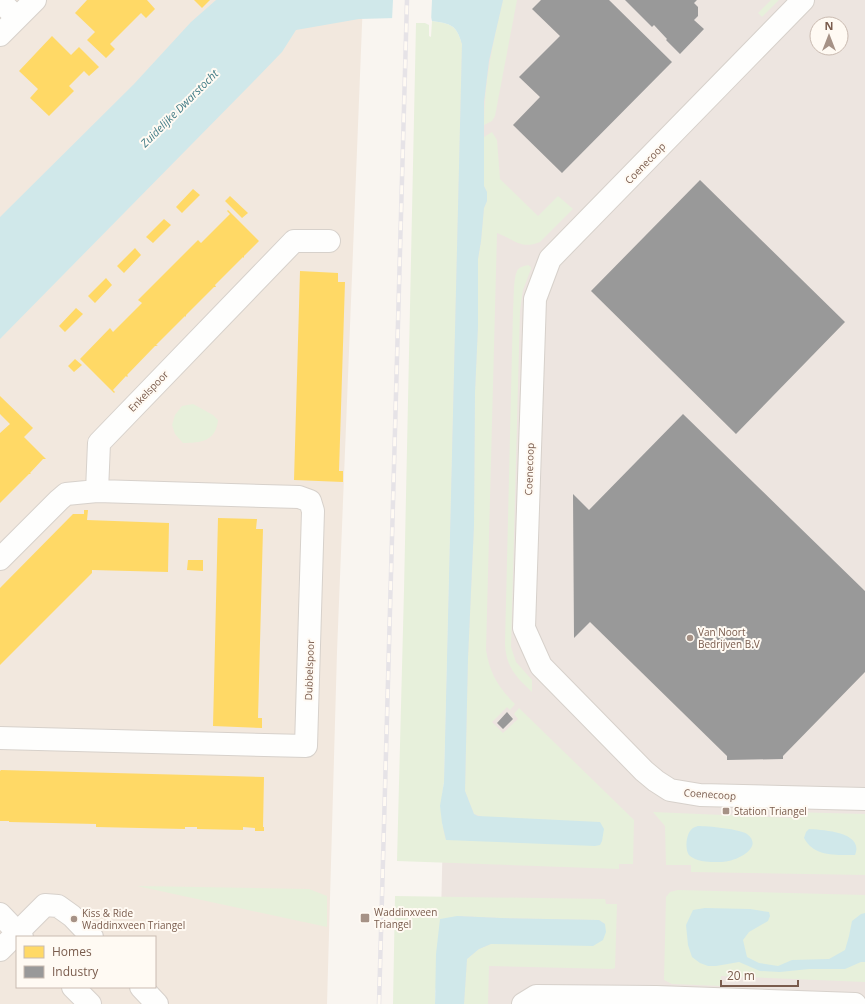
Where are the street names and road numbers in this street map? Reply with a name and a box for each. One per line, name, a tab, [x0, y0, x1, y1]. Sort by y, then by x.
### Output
street label: Coenecoop	[622, 139, 668, 187]
street label: Enkelspoor	[125, 367, 171, 415]
street label: Coenecoop	[521, 442, 537, 496]
street label: Dubbelspoor	[301, 639, 317, 701]
street label: Coenecoop	[683, 785, 737, 803]

